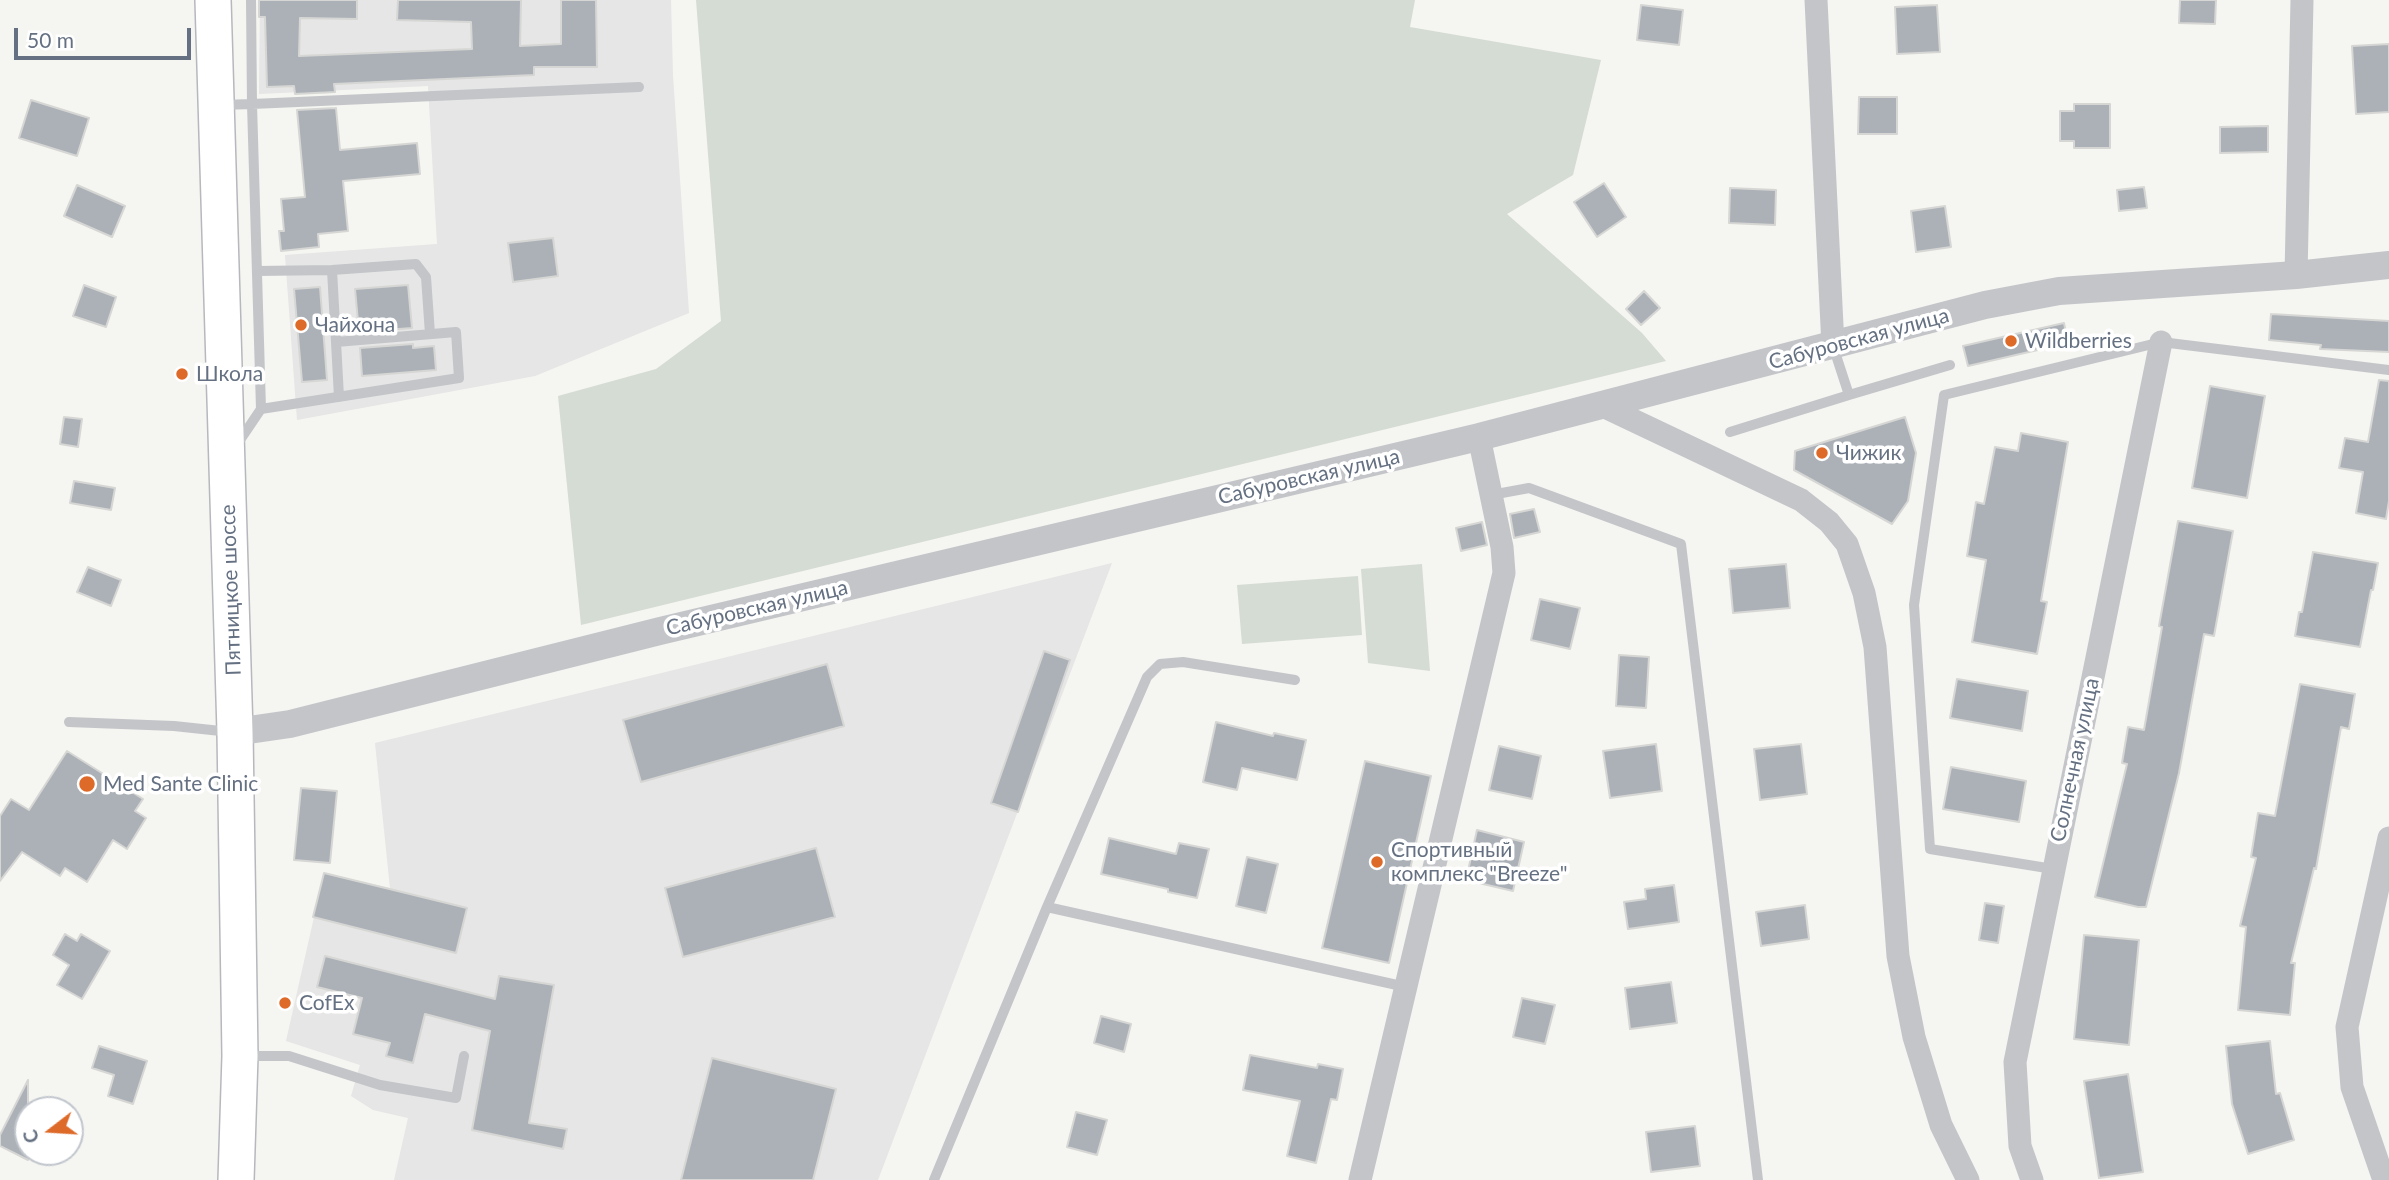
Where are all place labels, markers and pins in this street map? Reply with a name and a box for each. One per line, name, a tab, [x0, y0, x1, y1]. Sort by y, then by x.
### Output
place label: Чайхона	[315, 312, 395, 338]
marker: Чайхона	[293, 317, 309, 333]
place label: Wildberries	[2025, 328, 2132, 354]
marker: Wildberries	[2003, 333, 2019, 349]
place label: Школа	[196, 361, 263, 387]
marker: Школа	[174, 366, 190, 382]
place label: Чижик	[1836, 440, 1901, 466]
marker: Чижик	[1814, 445, 1830, 461]
place label: Med Sante Clinic	[103, 771, 258, 797]
marker: Med Sante Clinic	[77, 774, 97, 794]
place label: Спортивный комплекс "Breeze"	[1391, 837, 1568, 887]
marker: Спортивный комплекс "Breeze"	[1369, 854, 1385, 870]
place label: CofEx	[299, 990, 354, 1016]
marker: CofEx	[277, 995, 293, 1011]

